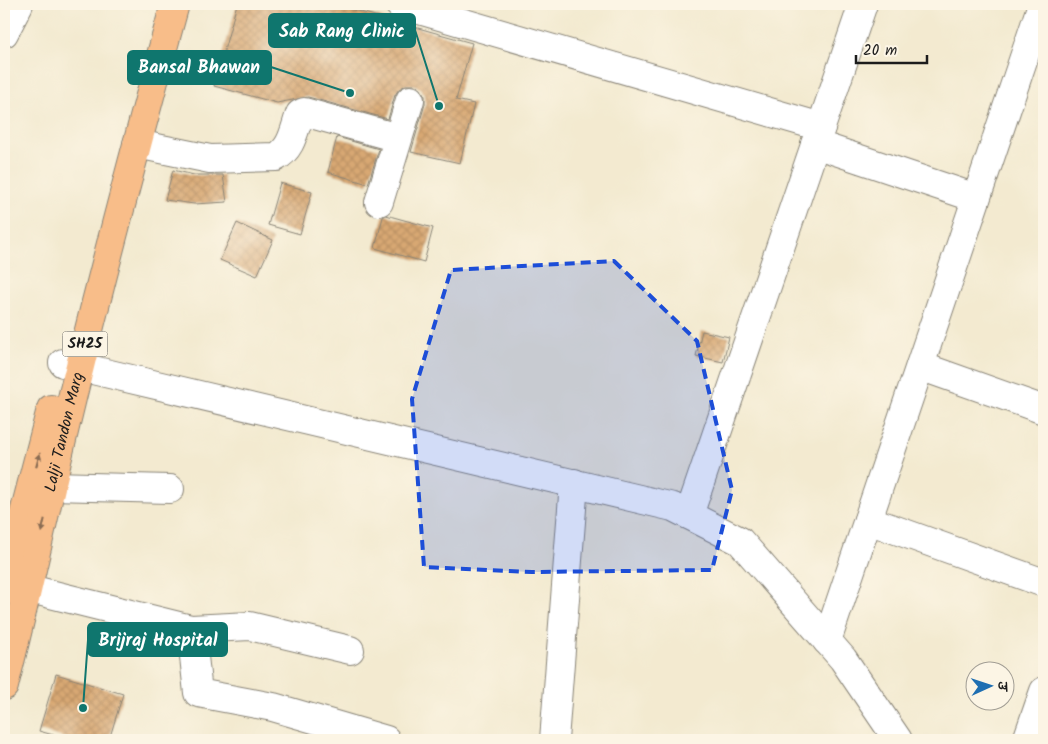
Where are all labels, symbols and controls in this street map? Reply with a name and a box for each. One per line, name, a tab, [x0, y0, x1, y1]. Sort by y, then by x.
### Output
callout: Sab Rang Clinic	[269, 14, 415, 47]
text: Sab Rang Clinic	[279, 18, 405, 47]
scale bar	[856, 32, 927, 64]
text: 20 m	[863, 39, 897, 63]
callout: Bansal Bhawan	[128, 51, 271, 84]
text: Bansal Bhawan	[138, 54, 260, 83]
road number: SH25	[62, 332, 108, 356]
street label: Lalji Tandon Marg	[38, 369, 90, 494]
one-way arrow	[34, 452, 42, 467]
one-way arrow	[39, 518, 47, 533]
callout: Brijraj Hospital	[88, 623, 227, 656]
text: Brijraj Hospital	[98, 627, 218, 656]
north arrow	[966, 662, 1016, 712]
text: उ	[991, 680, 1013, 694]

